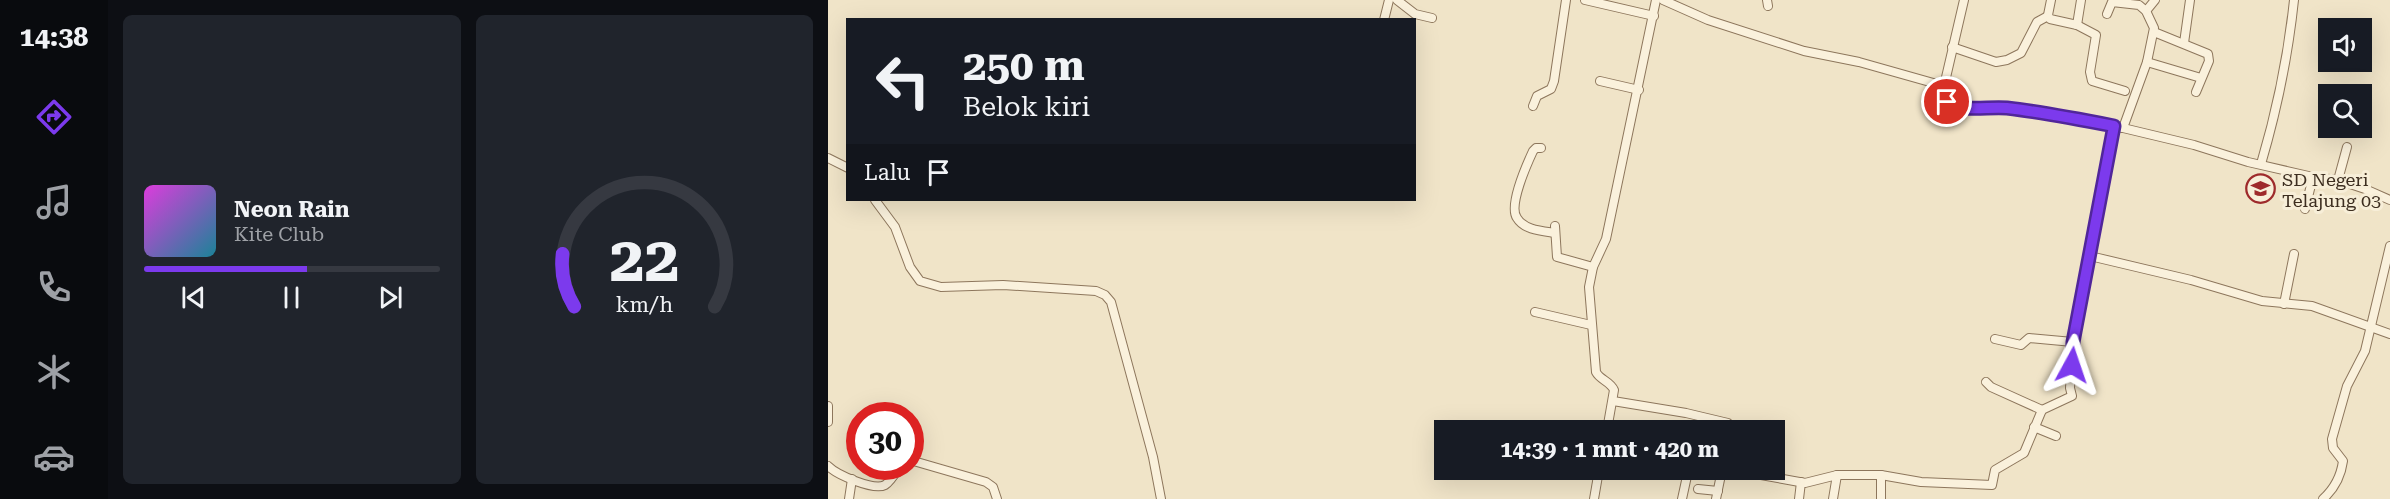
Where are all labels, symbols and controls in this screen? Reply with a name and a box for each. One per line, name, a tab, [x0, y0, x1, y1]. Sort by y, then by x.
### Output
map controls	[2318, 18, 2372, 138]
button: sound	[2318, 18, 2372, 72]
text: 14:38	[20, 21, 88, 53]
text: 250 m	[963, 41, 1085, 90]
icon: left	[864, 42, 942, 120]
pin	[1921, 76, 1972, 127]
button: search	[2318, 84, 2372, 138]
icon: arrive	[1930, 85, 1963, 118]
text: Belok kiri	[963, 91, 1090, 123]
icon: directions	[33, 96, 75, 138]
icon: arrive	[922, 156, 955, 189]
text: Lalu	[864, 160, 910, 185]
place label: SD Negeri Telajung 03	[2282, 169, 2381, 211]
school or university icon: SD Negeri Telajung 03	[2245, 173, 2277, 205]
icon: music	[33, 181, 75, 223]
text: Neon Rain	[234, 197, 349, 222]
text: Kite Club	[234, 222, 324, 246]
text: 22	[609, 223, 679, 296]
icon: phone	[33, 266, 75, 308]
icon: previous	[177, 281, 210, 314]
icon: pause	[275, 281, 308, 314]
icon: next	[374, 281, 407, 314]
text: km/h	[616, 292, 673, 317]
position arrow	[2040, 333, 2104, 397]
icon: climate	[33, 351, 75, 393]
speed limit sign: 30	[846, 402, 924, 480]
icon: car	[33, 436, 75, 478]
text: 14:39 · 1 mnt · 420 m	[1500, 437, 1719, 462]

